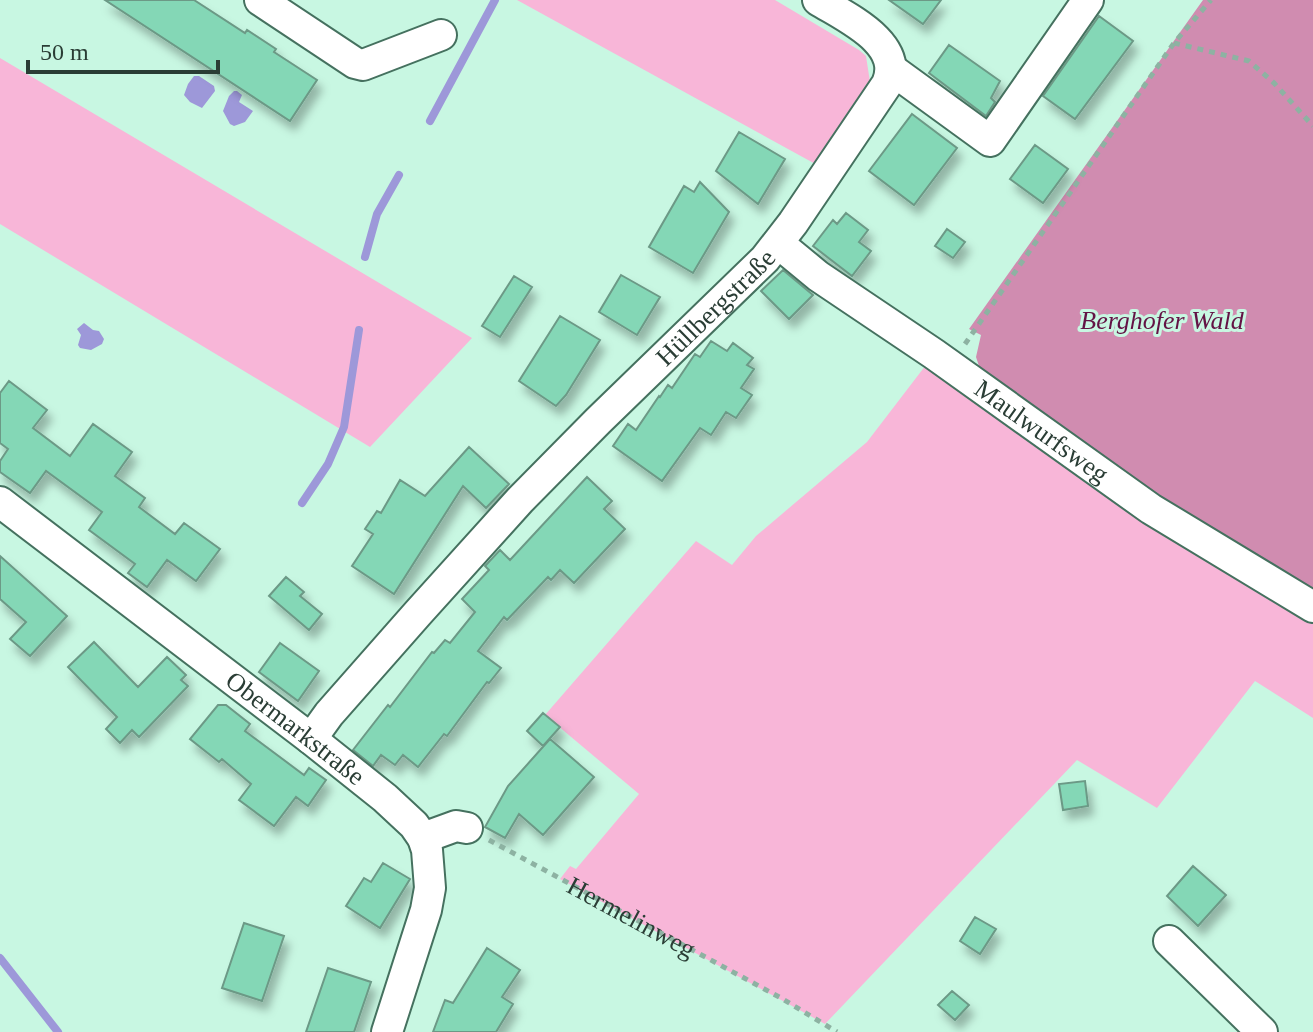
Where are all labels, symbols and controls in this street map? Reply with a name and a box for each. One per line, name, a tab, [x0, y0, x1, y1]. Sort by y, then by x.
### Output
scale bar	[28, 24, 218, 74]
text: 50 m	[40, 39, 89, 65]
street label: Hüllbergstraße	[650, 244, 781, 371]
park label: Berghofer Wald	[1080, 306, 1245, 335]
street label: Maulwurfsweg	[969, 373, 1114, 488]
street label: Obermarkstraße	[220, 665, 371, 791]
street label: Hermelinweg	[562, 871, 701, 964]

